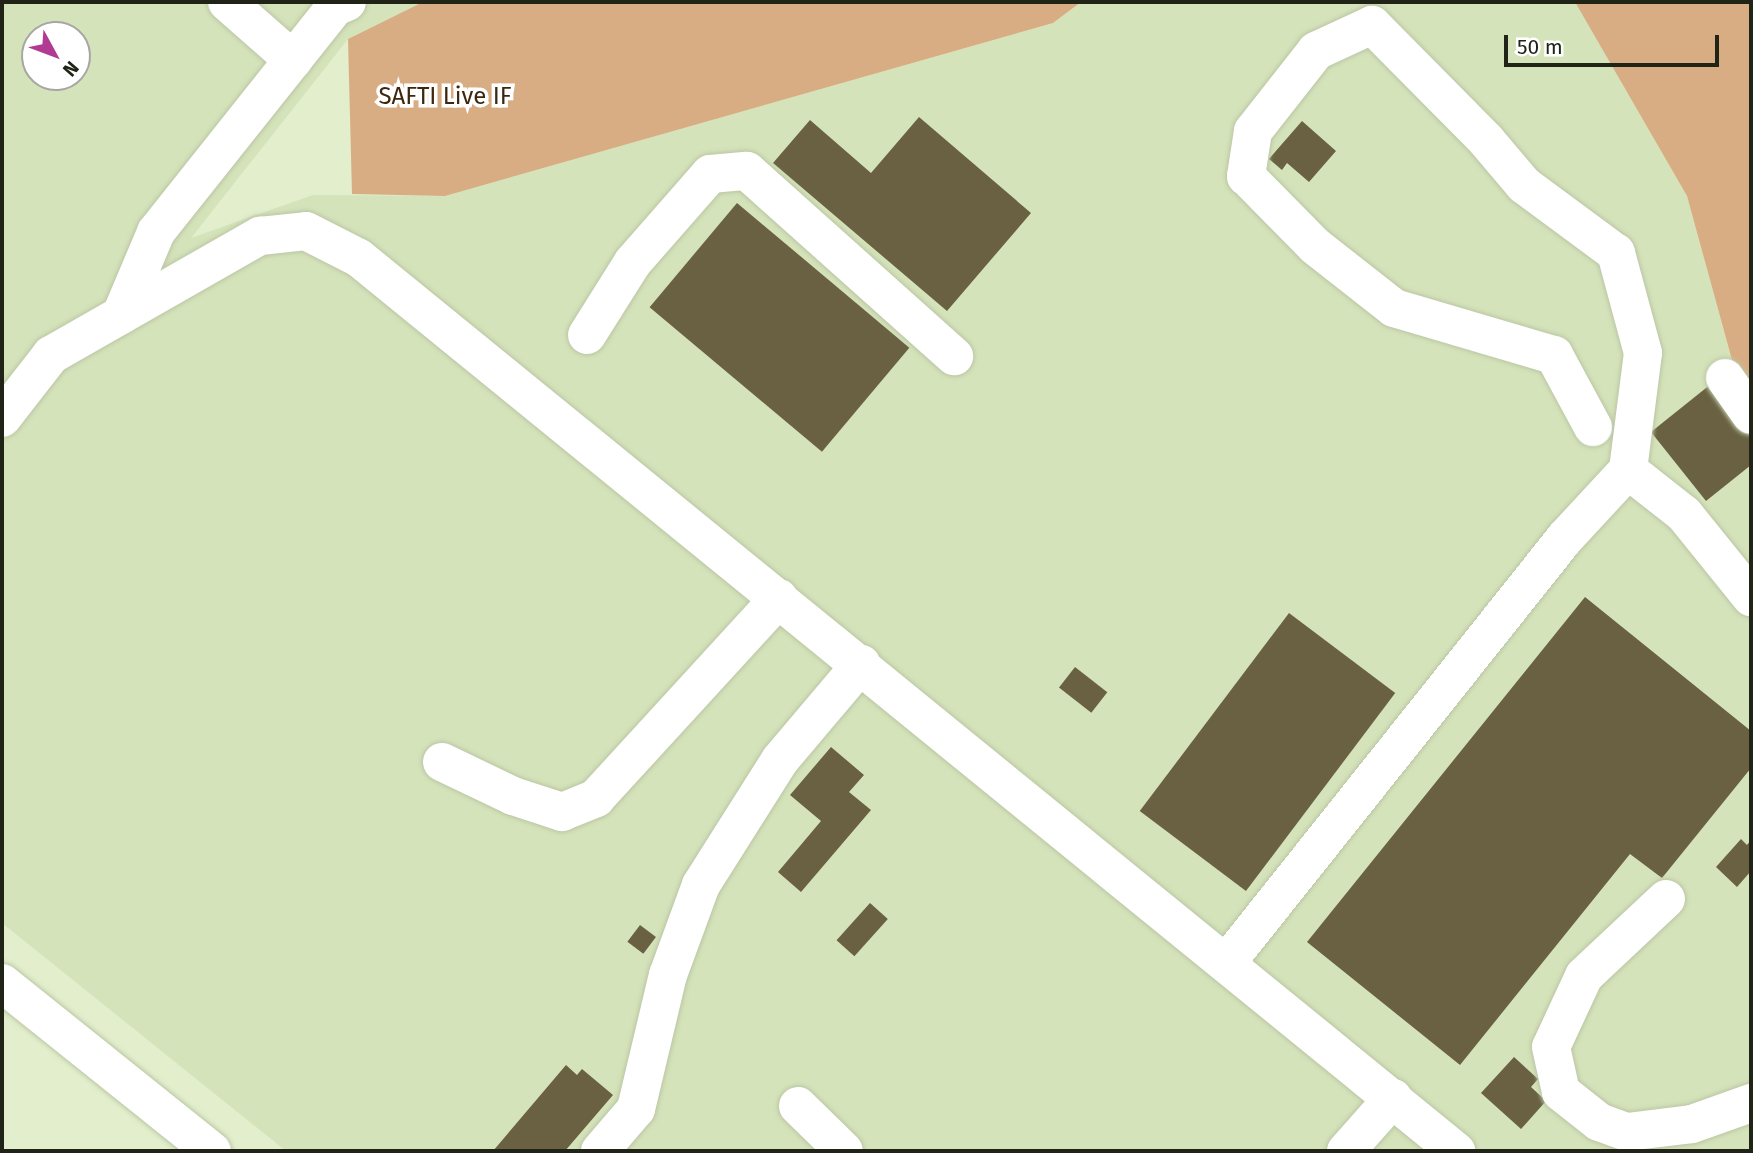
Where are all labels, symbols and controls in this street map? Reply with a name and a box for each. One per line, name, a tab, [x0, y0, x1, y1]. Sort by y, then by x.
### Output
north arrow	[21, 21, 91, 91]
scale bar	[1508, 21, 1723, 65]
text: 50 m	[1517, 34, 1563, 60]
text: N	[58, 56, 84, 81]
park label: SAFTI Live IF	[378, 83, 512, 111]

